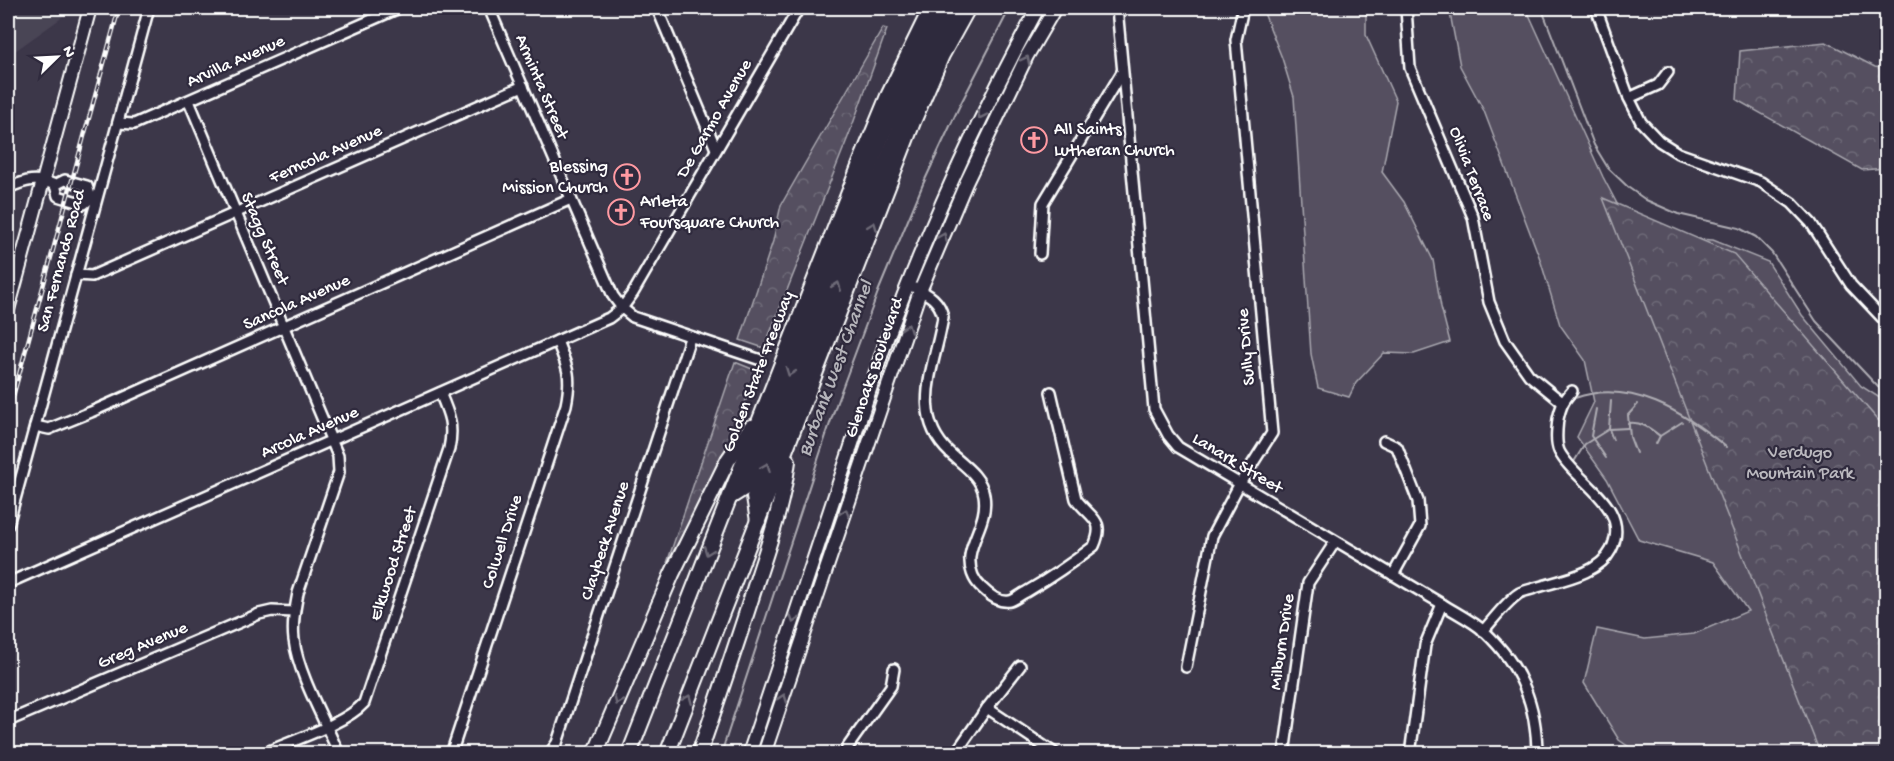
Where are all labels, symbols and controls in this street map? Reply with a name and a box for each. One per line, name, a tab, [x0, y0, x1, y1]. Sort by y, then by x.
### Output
north arrow	[27, 27, 87, 87]
street label: Arvilla Avenue	[184, 31, 289, 93]
street label: Arminta Street	[509, 31, 573, 144]
text: N	[57, 44, 79, 61]
street label: De Garmo Avenue	[672, 55, 758, 183]
one-way arrow	[1018, 55, 1030, 66]
one-way arrow	[977, 108, 989, 119]
street label: Ferncola Avenue	[265, 120, 386, 190]
place label: All Saints Lutheran Church	[1054, 120, 1175, 162]
street label: Olivia Terrace	[1443, 124, 1499, 225]
church icon: All Saints Lutheran Church	[1019, 125, 1049, 155]
place label: Blessing Mission Church	[502, 157, 608, 199]
church icon: Blessing Mission Church	[612, 162, 642, 192]
street label: San Fernando Road	[33, 186, 91, 335]
street label: Stagg Street	[235, 190, 294, 290]
place label: Arleta Foursquare Church	[639, 192, 779, 234]
church icon: Arleta Foursquare Church	[606, 197, 636, 227]
one-way arrow	[866, 222, 878, 233]
one-way arrow	[936, 232, 948, 243]
street label: Sancola Avenue	[240, 270, 354, 336]
water label: Burbank West Channel	[794, 276, 880, 460]
one-way arrow	[830, 281, 842, 292]
street label: Golden State Freeway	[719, 288, 799, 456]
street label: Glenoaks Boulevard	[841, 294, 909, 441]
street label: Sully Drive	[1233, 307, 1261, 386]
one-way arrow	[899, 323, 912, 334]
one-way arrow	[785, 366, 798, 376]
street label: Arcola Avenue	[258, 402, 363, 464]
street label: Lanark Street	[1188, 429, 1287, 500]
park label: Verdugo Mountain Park	[1746, 443, 1856, 485]
one-way arrow	[759, 462, 771, 473]
street label: Claybeck Avenue	[577, 478, 635, 603]
street label: Colwell Drive	[478, 492, 528, 592]
street label: Elkwood Street	[366, 503, 423, 624]
one-way arrow	[837, 508, 850, 519]
one-way arrow	[703, 545, 715, 556]
street label: Milburn Drive	[1266, 592, 1300, 691]
one-way arrow	[789, 613, 801, 624]
street label: Greg Avenue	[95, 617, 192, 674]
one-way arrow	[775, 693, 788, 704]
one-way arrow	[681, 694, 693, 705]
one-way arrow	[613, 695, 625, 706]

